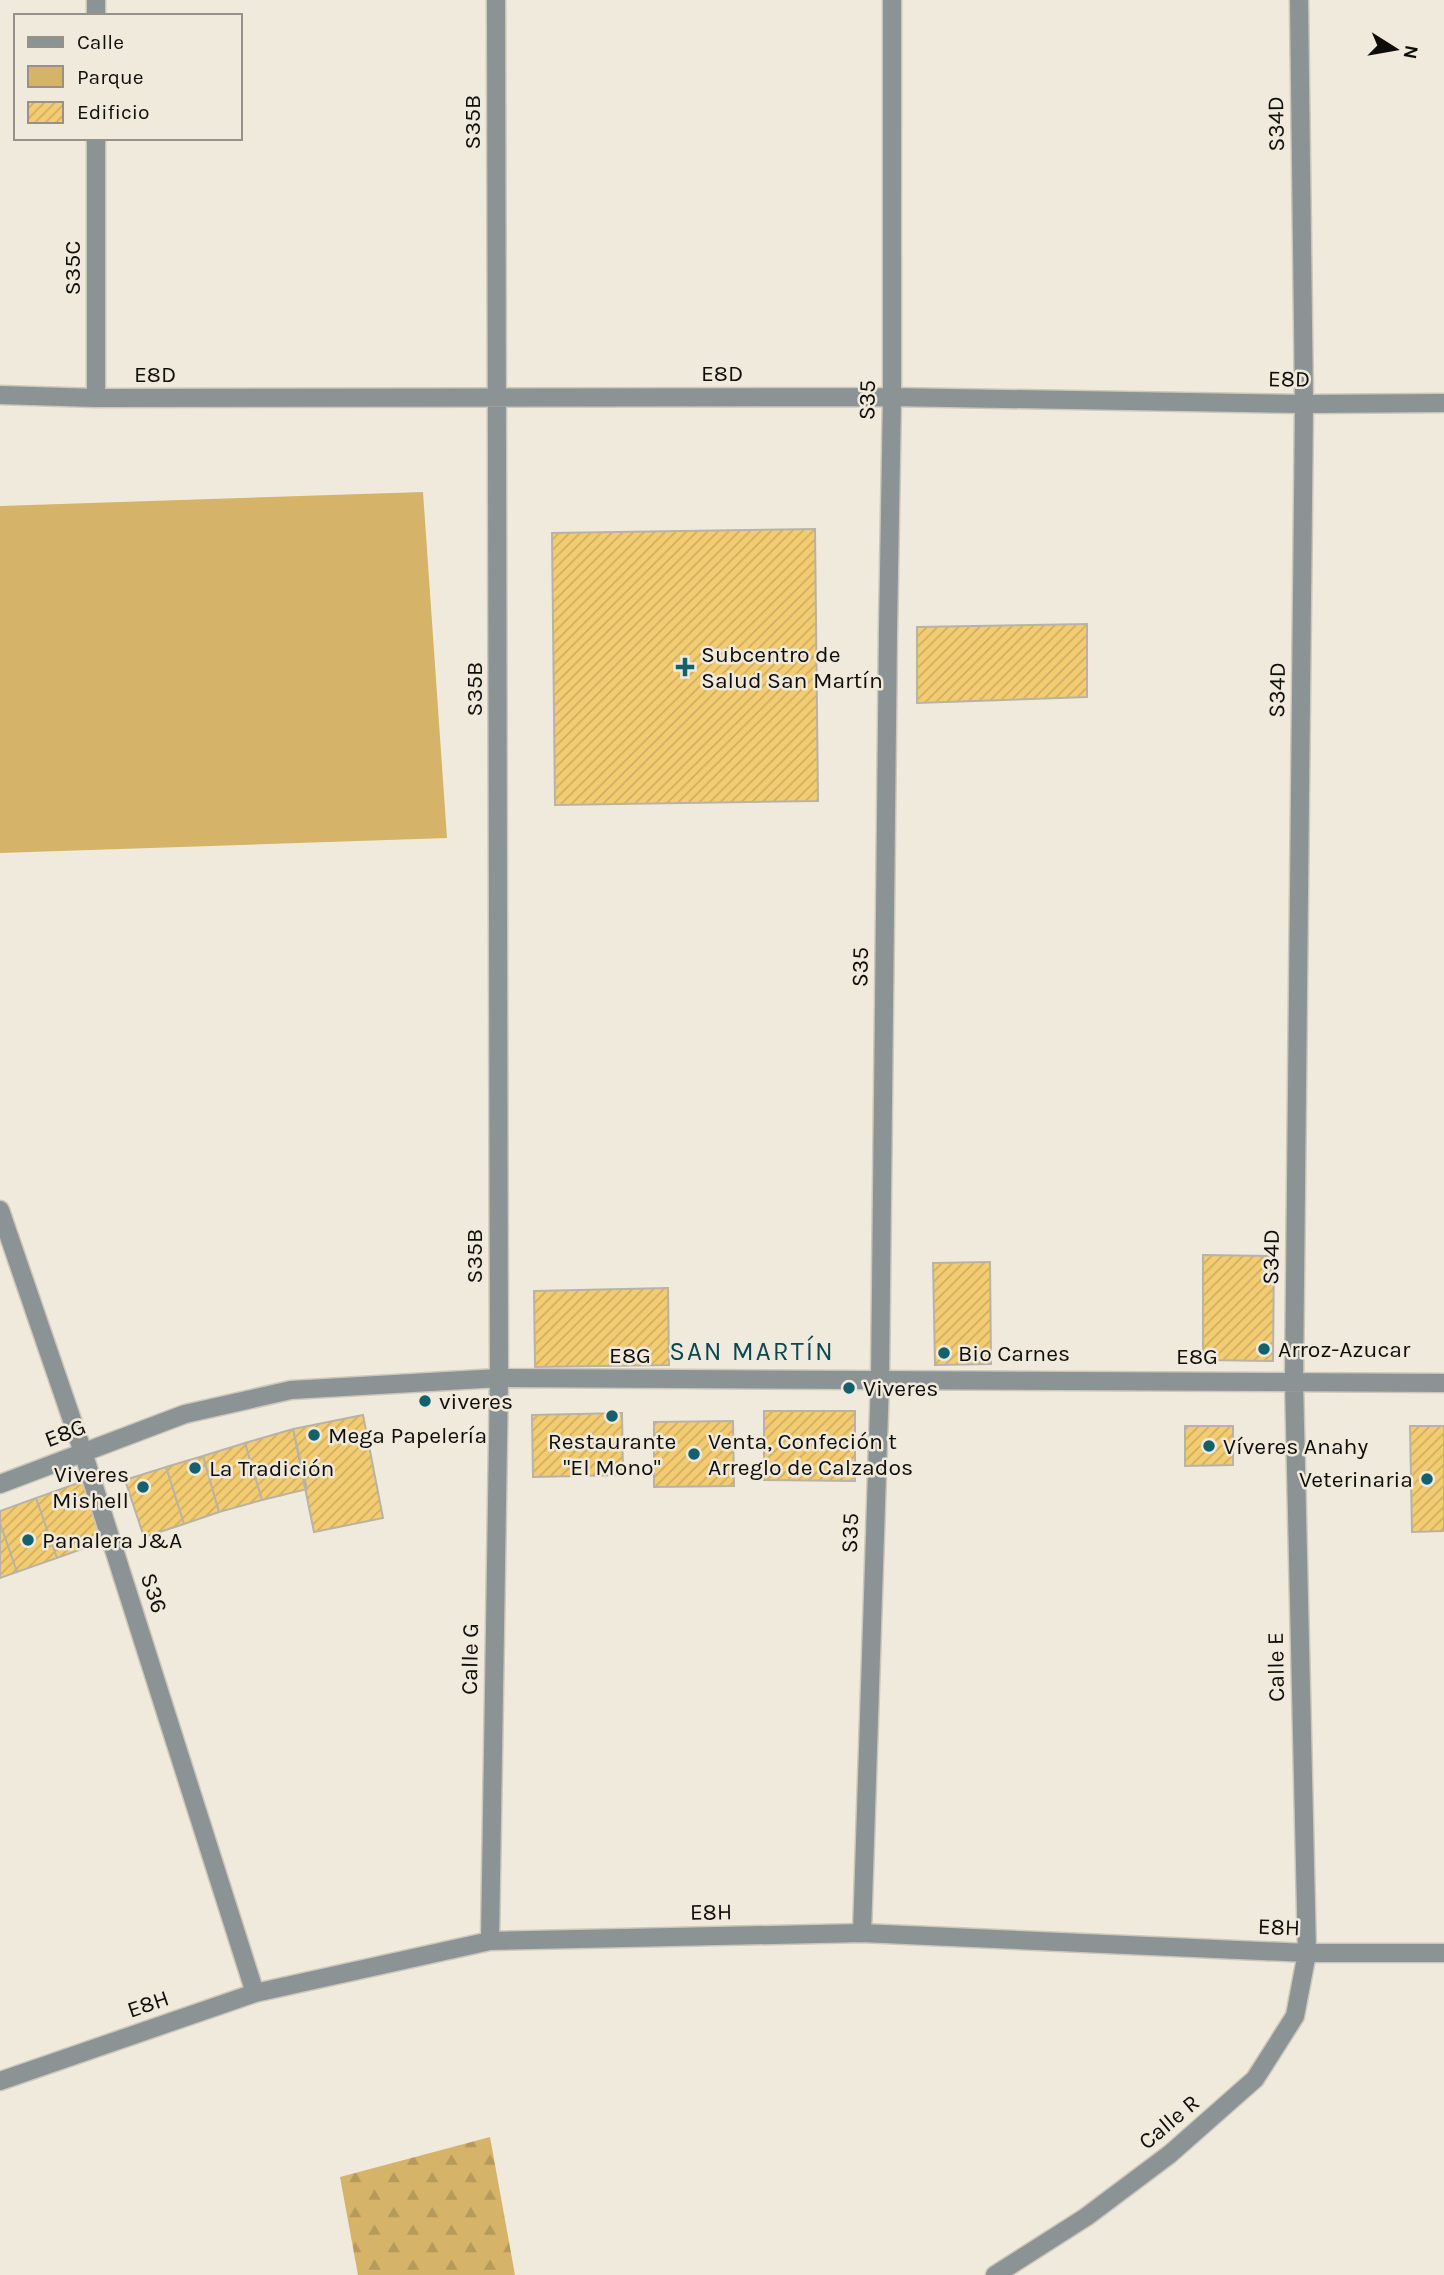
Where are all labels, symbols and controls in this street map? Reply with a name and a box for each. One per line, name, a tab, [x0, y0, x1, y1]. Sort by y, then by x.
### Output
legend	[14, 14, 242, 140]
north arrow	[1360, 14, 1430, 84]
text: Calle	[77, 30, 124, 54]
text: N	[1399, 43, 1423, 61]
text: Parque	[77, 65, 144, 89]
street label: S35B	[459, 95, 486, 149]
street label: S34D	[1262, 96, 1290, 152]
text: Edificio	[77, 100, 150, 124]
street label: S35C	[59, 241, 86, 295]
street label: E8D	[701, 360, 743, 387]
street label: E8D	[134, 361, 176, 388]
street label: E8D	[1268, 365, 1310, 393]
street label: S35	[853, 380, 881, 420]
place label: Subcentro de Salud San Martín	[701, 641, 883, 694]
marker: Subcentro de Salud San Martín	[675, 657, 695, 677]
street label: S35B	[461, 662, 488, 716]
street label: S34D	[1263, 662, 1291, 718]
street label: S35	[846, 947, 874, 987]
street label: S35B	[461, 1229, 488, 1283]
street label: S34D	[1257, 1229, 1285, 1285]
district label: SAN MARTÍN	[669, 1335, 835, 1367]
place label: Arroz-Azucar	[1278, 1336, 1411, 1363]
place label: Bio Carnes	[958, 1340, 1070, 1367]
marker: Arroz-Azucar	[1256, 1341, 1272, 1357]
street label: E8G	[609, 1342, 651, 1369]
street label: E8G	[1176, 1343, 1218, 1370]
marker: Bio Carnes	[936, 1345, 952, 1361]
place label: Viveres	[863, 1375, 938, 1402]
marker: Viveres	[841, 1380, 857, 1396]
place label: viveres	[439, 1388, 513, 1415]
marker: viveres	[417, 1393, 433, 1409]
marker: Restaurante "El Mono"	[604, 1408, 620, 1424]
street label: E8G	[41, 1413, 89, 1453]
place label: Mega Papelería	[328, 1422, 487, 1449]
marker: Mega Papelería	[306, 1427, 322, 1443]
place label: Restaurante "El Mono"	[548, 1428, 676, 1481]
place label: Venta, Confeción t Arreglo de Calzados	[708, 1428, 913, 1481]
place label: Víveres Anahy	[1223, 1433, 1368, 1460]
marker: Víveres Anahy	[1201, 1438, 1217, 1454]
marker: Venta, Confeción t Arreglo de Calzados	[686, 1446, 702, 1462]
place label: La Tradición	[209, 1455, 334, 1482]
marker: La Tradición	[187, 1460, 203, 1476]
place label: Viveres Mishell	[52, 1461, 129, 1514]
place label: Veterinaria	[1299, 1466, 1413, 1493]
marker: Veterinaria	[1419, 1471, 1435, 1487]
marker: Viveres Mishell	[135, 1479, 151, 1495]
street label: S35	[836, 1512, 864, 1554]
place label: Panalera J&A	[42, 1527, 182, 1554]
marker: Panalera J&A	[20, 1532, 36, 1548]
street label: S36	[135, 1569, 173, 1617]
street label: Calle G	[456, 1623, 484, 1695]
street label: Calle E	[1262, 1632, 1290, 1702]
street label: E8H	[690, 1898, 732, 1926]
street label: E8H	[1257, 1913, 1301, 1941]
street label: E8H	[124, 1984, 172, 2024]
street label: Calle R	[1133, 2089, 1205, 2155]

